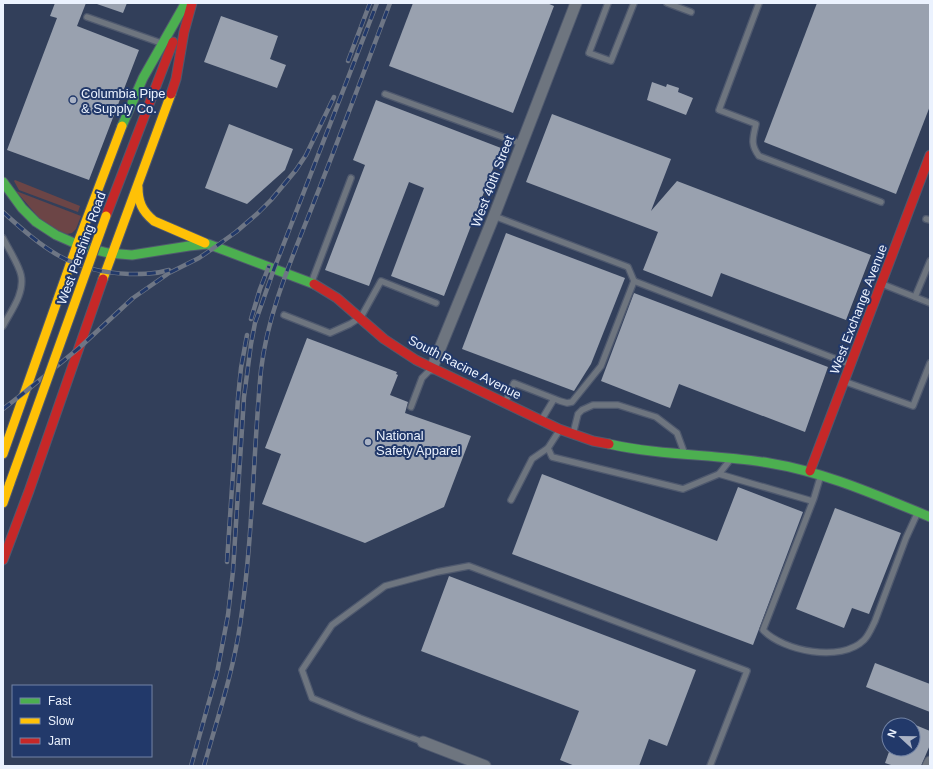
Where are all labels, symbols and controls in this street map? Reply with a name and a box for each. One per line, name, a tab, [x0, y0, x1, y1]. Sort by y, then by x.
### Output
place label: Columbia Pipe & Supply Co.	[81, 86, 166, 116]
marker: Columbia Pipe & Supply Co.	[68, 95, 78, 105]
street label: West 40th Street	[468, 133, 517, 229]
street label: West Pershing Road	[54, 190, 109, 307]
street label: West Exchange Avenue	[827, 242, 890, 376]
street label: South Racine Avenue	[406, 332, 524, 402]
place label: National Safety Apparel	[376, 428, 461, 458]
marker: National Safety Apparel	[363, 437, 373, 447]
legend	[12, 685, 152, 757]
text: Fast	[48, 694, 72, 708]
text: Slow	[48, 714, 74, 728]
north arrow	[881, 717, 921, 757]
text: N	[885, 727, 899, 739]
text: Jam	[48, 734, 71, 748]

